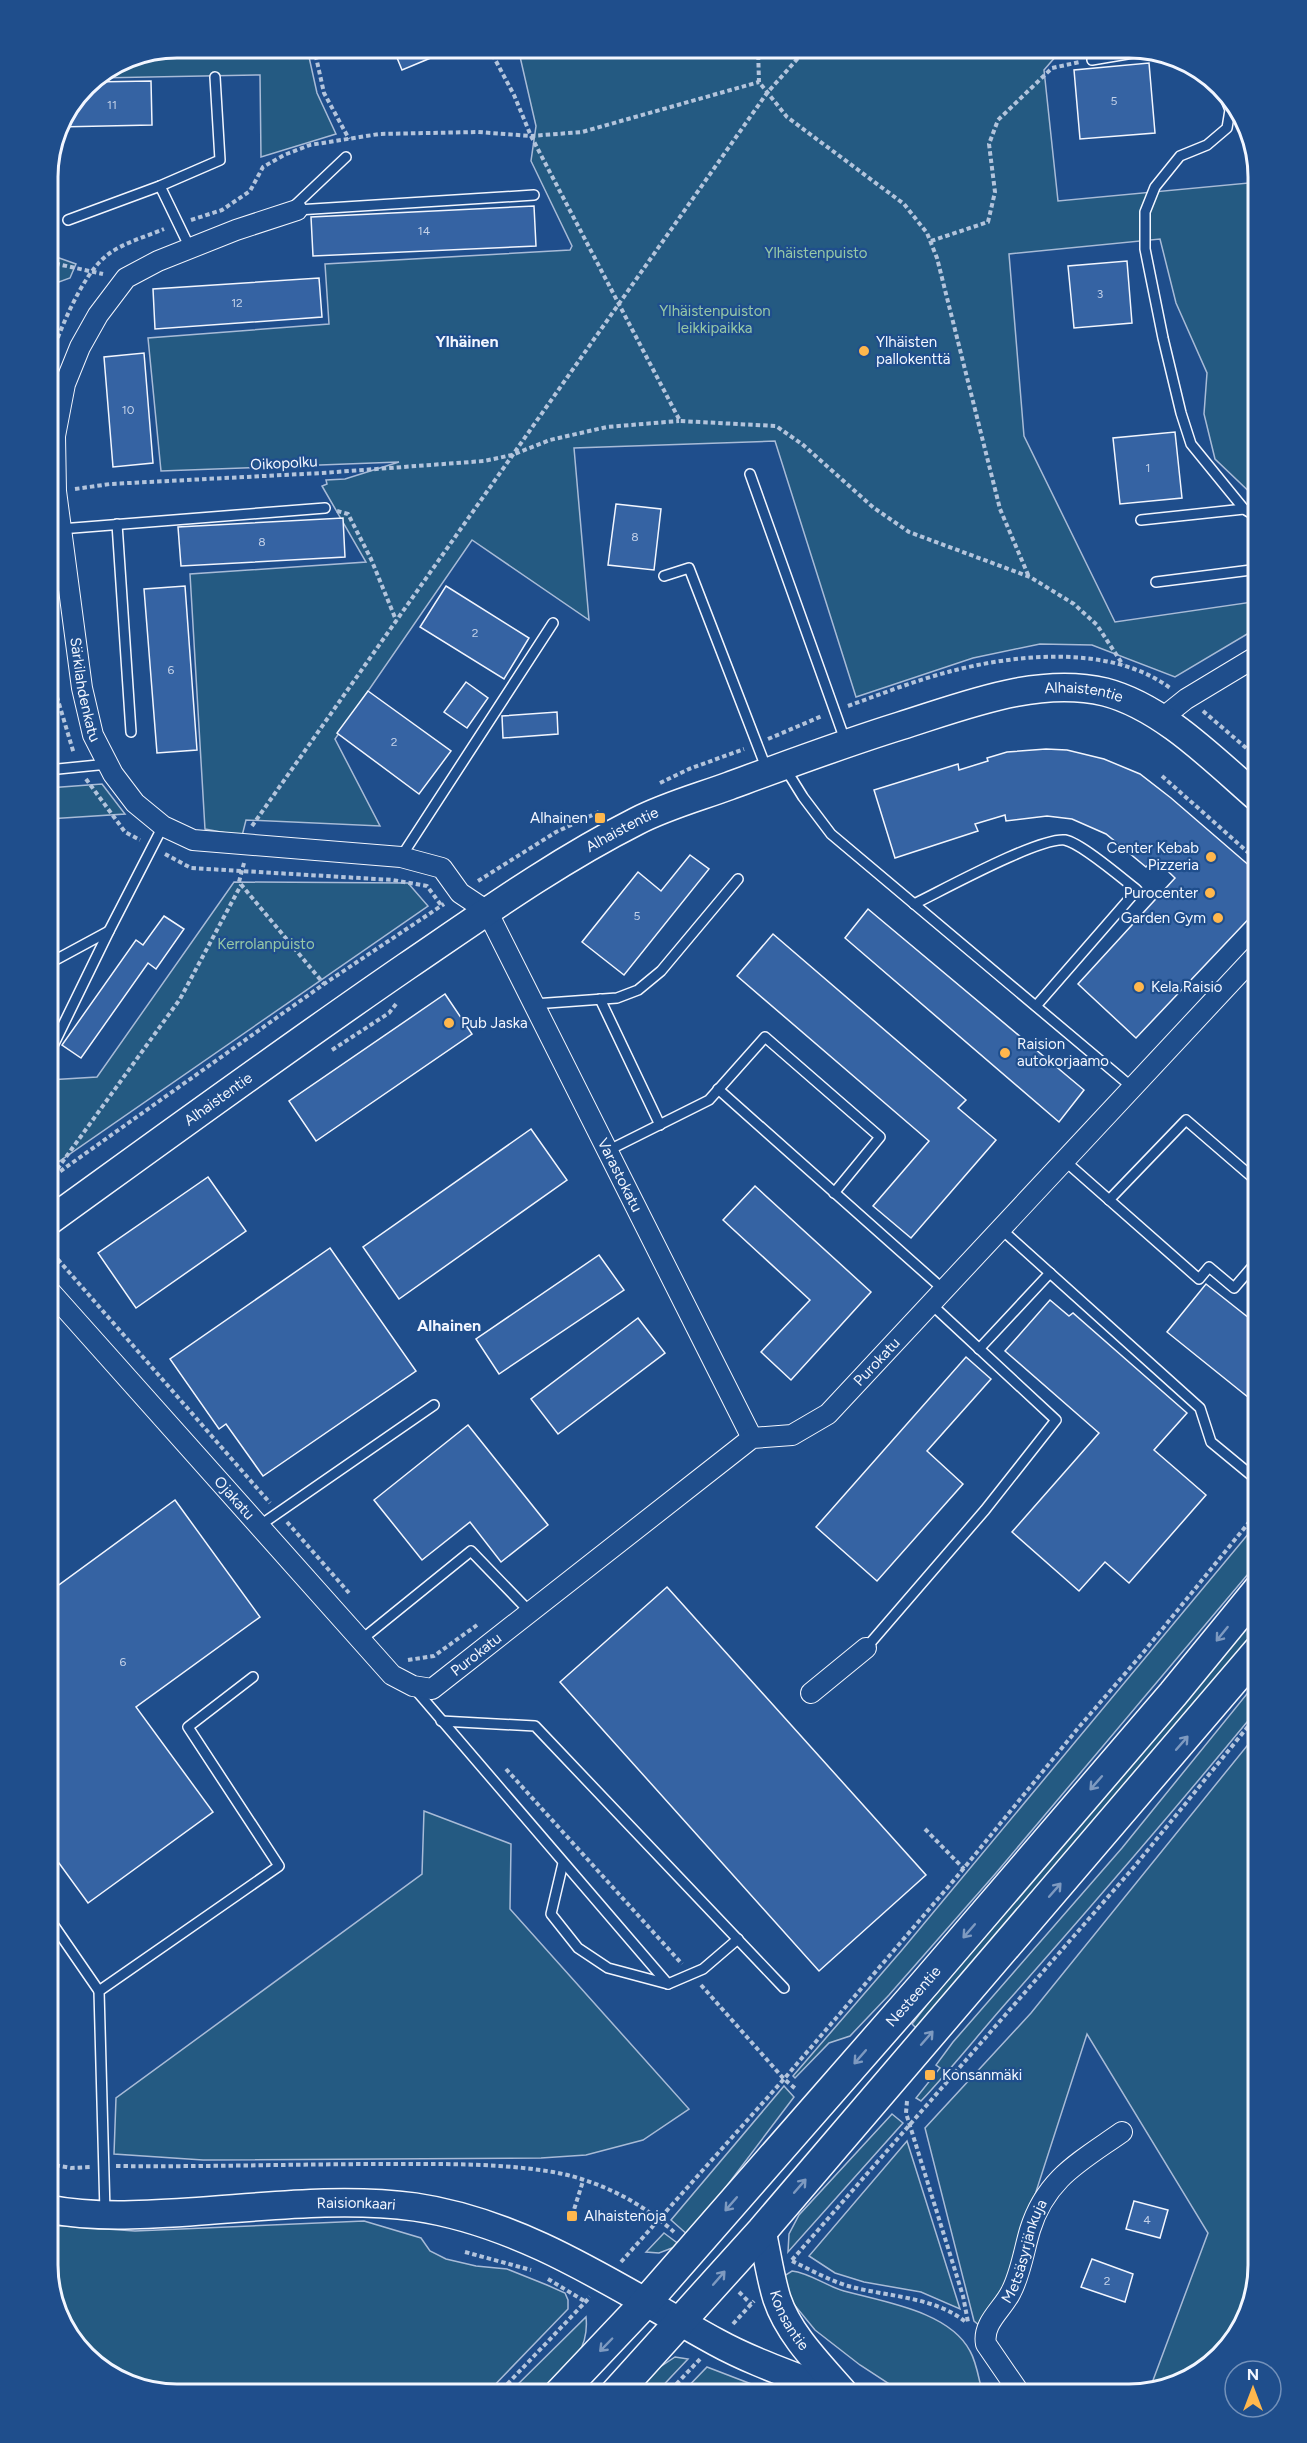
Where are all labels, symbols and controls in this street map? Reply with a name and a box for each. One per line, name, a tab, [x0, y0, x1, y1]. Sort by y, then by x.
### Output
house number: 5	[1111, 94, 1118, 108]
house number: 11	[107, 98, 117, 112]
house number: 14	[418, 224, 431, 238]
park label: Ylhäistenpuisto	[764, 244, 868, 262]
house number: 3	[1097, 287, 1103, 301]
house number: 12	[231, 296, 243, 310]
park label: Ylhäistenpuiston leikkipaikka	[659, 302, 771, 337]
district label: Ylhäinen	[435, 332, 499, 351]
place label: Ylhäisten pallokenttä	[876, 333, 950, 368]
marker: Ylhäisten pallokenttä	[857, 344, 871, 358]
house number: 10	[122, 403, 135, 417]
street label: Oikopolku	[250, 452, 318, 474]
house number: 1	[1146, 461, 1150, 475]
house number: 8	[631, 530, 639, 544]
house number: 8	[258, 535, 266, 549]
house number: 2	[472, 626, 478, 640]
street label: Särkilahdenkatu	[66, 636, 104, 745]
house number: 6	[168, 663, 175, 677]
street label: Alhaistentie	[1044, 678, 1126, 706]
house number: 2	[391, 735, 397, 749]
street label: Alhaistentie	[583, 803, 661, 856]
place label: Alhainen	[530, 809, 588, 827]
marker: Alhainen	[593, 811, 607, 825]
place label: Center Kebab Pizzeria	[1107, 839, 1199, 874]
marker: Center Kebab Pizzeria	[1204, 850, 1218, 864]
place label: Purocenter	[1124, 884, 1198, 902]
marker: Purocenter	[1203, 886, 1217, 900]
house number: 5	[634, 909, 641, 923]
place label: Garden Gym	[1121, 909, 1206, 927]
marker: Garden Gym	[1211, 911, 1225, 925]
park label: Kerrolanpuisto	[217, 935, 315, 953]
place label: Kela Raisio	[1151, 978, 1223, 996]
marker: Kela Raisio	[1132, 980, 1146, 994]
place label: Pub Jaska	[461, 1014, 528, 1032]
marker: Pub Jaska	[442, 1016, 456, 1030]
place label: Raision autokorjaamo	[1017, 1035, 1109, 1070]
marker: Raision autokorjaamo	[998, 1046, 1012, 1060]
street label: Alhaistentie	[181, 1069, 256, 1130]
street label: Varastokatu	[594, 1135, 646, 1215]
district label: Alhainen	[417, 1316, 481, 1335]
street label: Purokatu	[850, 1334, 904, 1390]
street label: Ojakatu	[210, 1473, 258, 1523]
one-way arrow	[1215, 1626, 1229, 1641]
street label: Purokatu	[447, 1629, 505, 1680]
house number: 6	[120, 1655, 127, 1669]
one-way arrow	[1175, 1735, 1189, 1750]
one-way arrow	[1090, 1775, 1103, 1791]
one-way arrow	[1048, 1882, 1061, 1898]
one-way arrow	[963, 1923, 976, 1939]
street label: Nesteentie	[882, 1962, 945, 2030]
one-way arrow	[921, 2030, 934, 2046]
one-way arrow	[853, 2049, 867, 2064]
place label: Konsanmäki	[942, 2066, 1022, 2084]
marker: Konsanmäki	[923, 2068, 937, 2082]
one-way arrow	[794, 2178, 807, 2194]
street label: Raisionkaari	[316, 2194, 397, 2214]
one-way arrow	[724, 2196, 738, 2211]
street label: Metsäsyrjänkuja	[998, 2196, 1051, 2307]
place label: Alhaistenoja	[584, 2207, 667, 2225]
marker: Alhaistenoja	[565, 2209, 579, 2223]
house number: 4	[1143, 2213, 1151, 2227]
one-way arrow	[712, 2270, 726, 2285]
house number: 2	[1104, 2274, 1110, 2288]
street label: Konsantie	[766, 2288, 813, 2354]
one-way arrow	[598, 2337, 613, 2352]
north arrow	[1223, 2359, 1283, 2419]
text: N	[1247, 2365, 1259, 2384]

